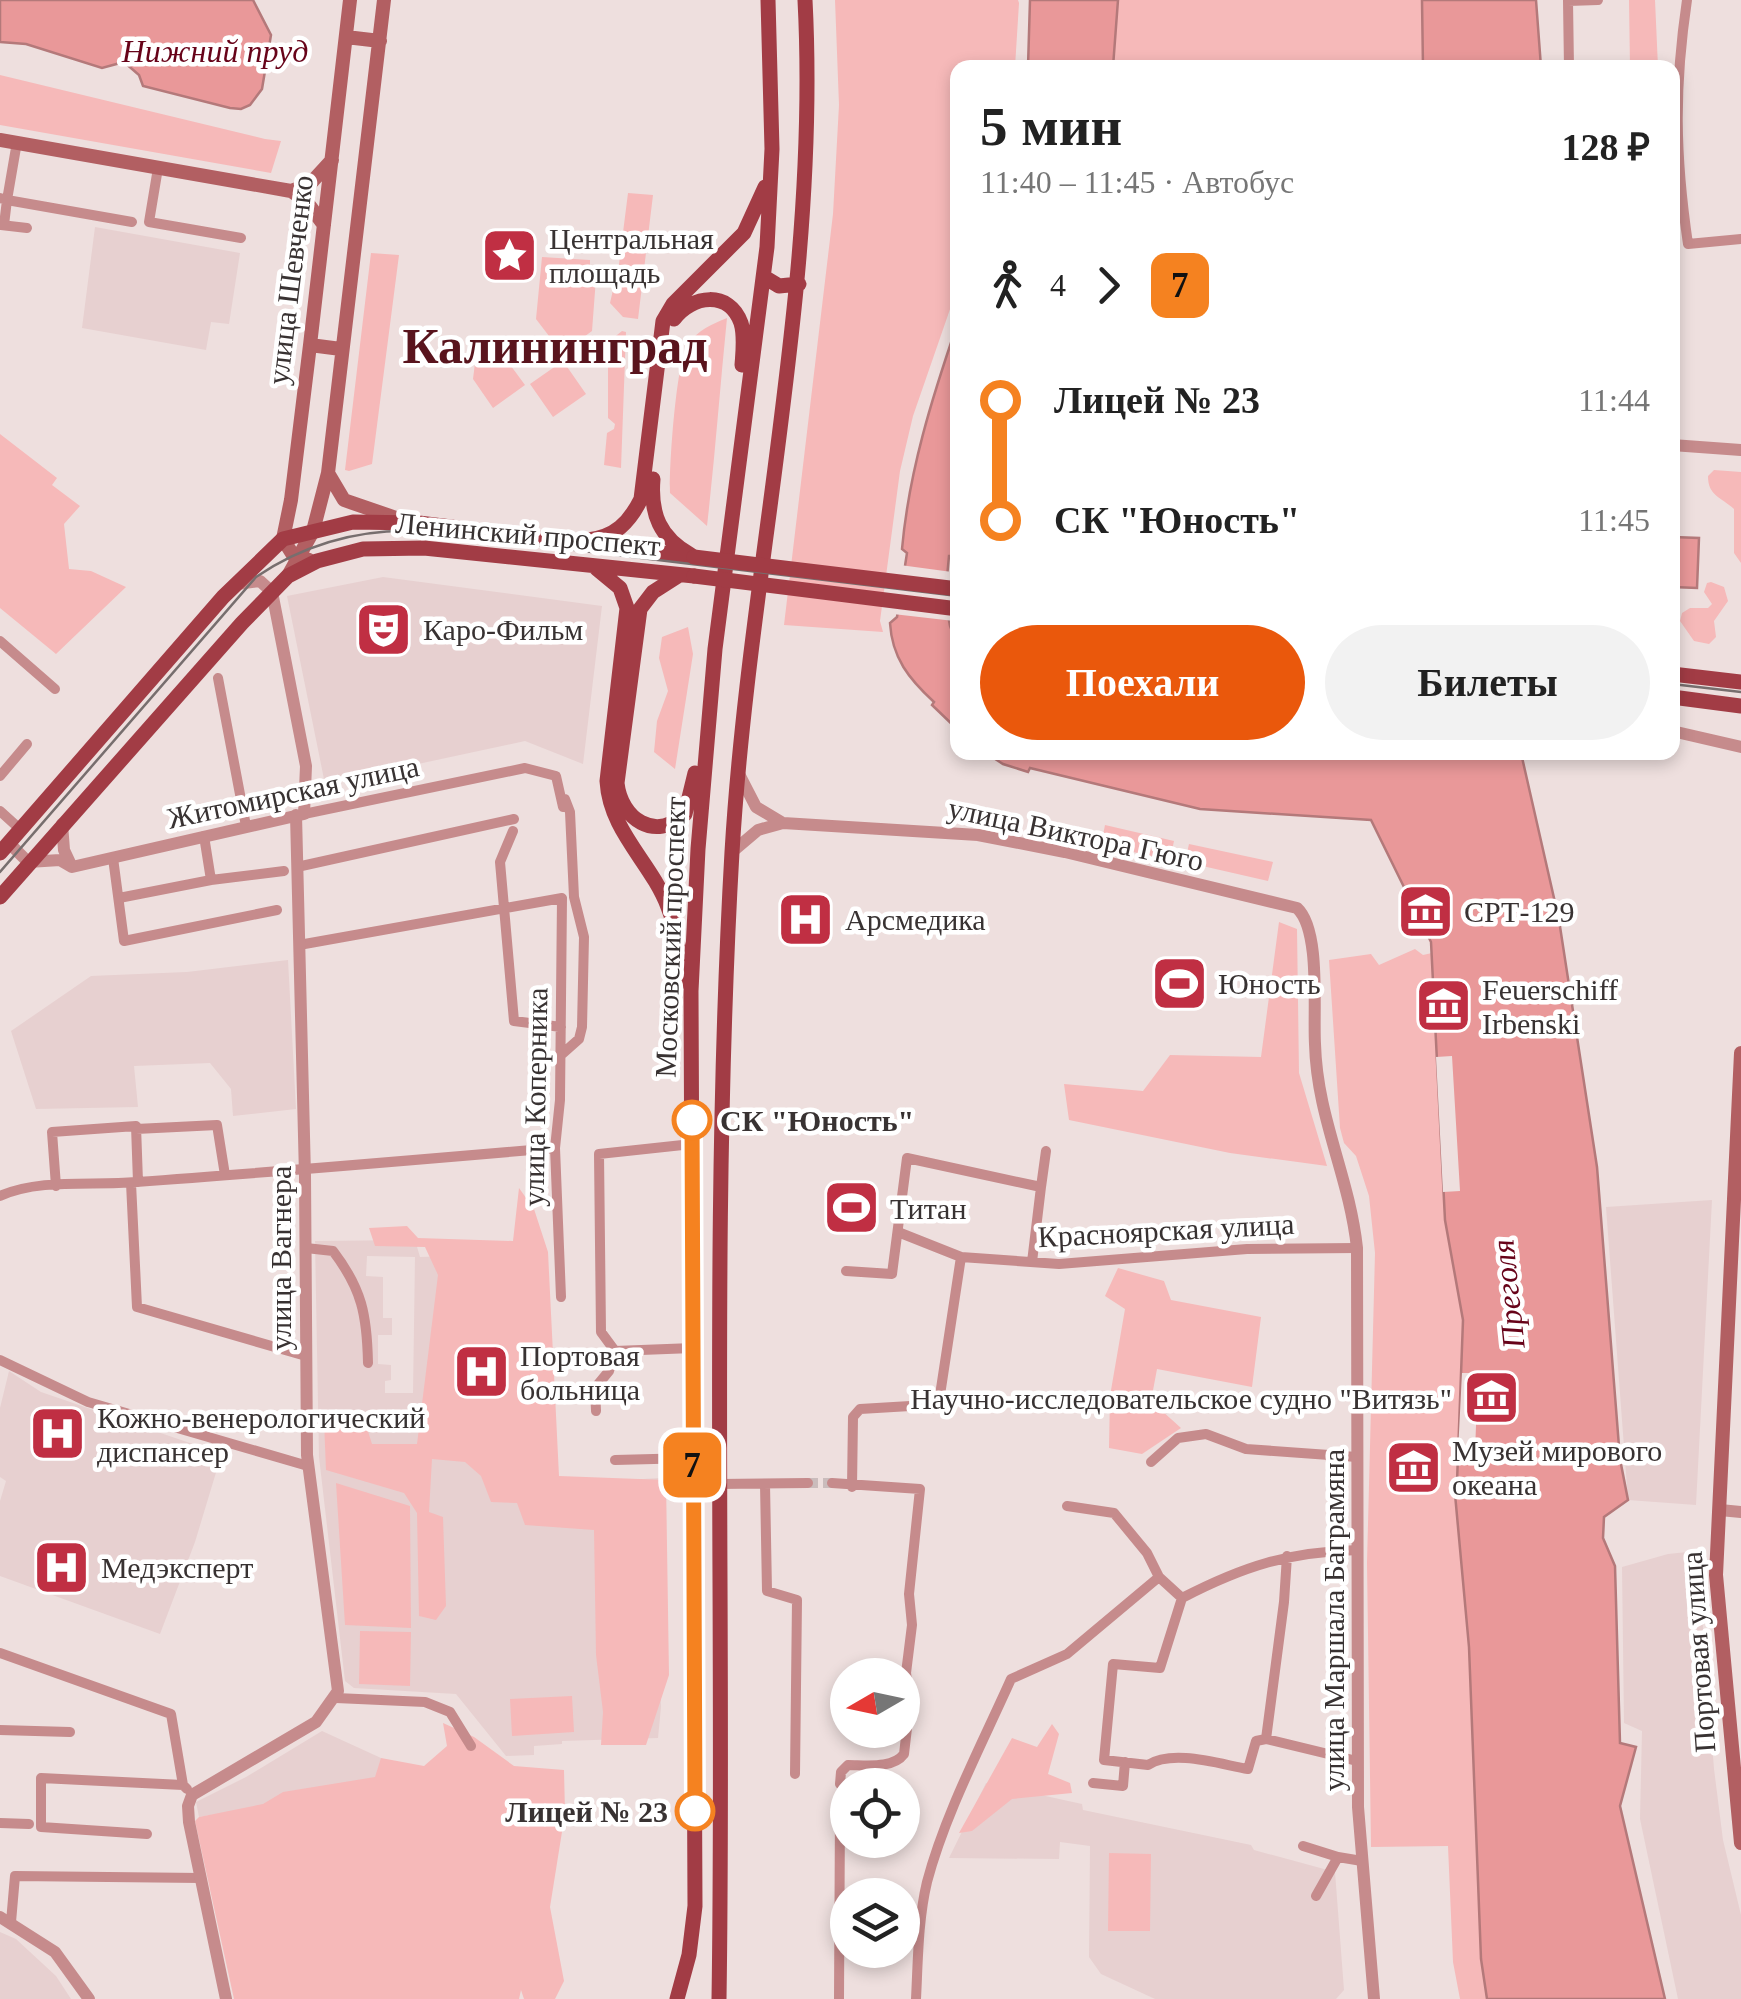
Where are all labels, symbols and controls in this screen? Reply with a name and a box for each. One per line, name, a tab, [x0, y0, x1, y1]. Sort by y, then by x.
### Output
water label: Нижний пруд	[121, 33, 308, 69]
text: 5 мин	[980, 96, 1122, 157]
text: 128 ₽	[1561, 126, 1650, 168]
text: 11:40 – 11:45 · Автобус	[980, 164, 1294, 200]
street label: улица Шевченко	[261, 173, 319, 387]
place label: Центральная площадь	[549, 222, 714, 289]
place icon: Центральная площадь	[480, 225, 540, 285]
icon: walk	[980, 258, 1035, 313]
icon: forward	[1081, 258, 1136, 313]
text: 7	[1171, 266, 1189, 305]
text: 4	[1050, 267, 1066, 303]
district label: Калининград	[402, 318, 708, 374]
text: Лицей № 23	[1054, 379, 1260, 421]
text: 11:44	[1578, 382, 1650, 418]
text: СК "Юность"	[1054, 499, 1300, 541]
text: 11:45	[1578, 502, 1650, 538]
street label: Ленинский проспект	[394, 506, 662, 562]
theatre icon: Каро-Фильм	[354, 599, 414, 659]
place label: Каро-Фильм	[423, 613, 583, 646]
button: Поехали	[980, 625, 1305, 740]
button: Билеты	[1325, 625, 1650, 740]
street label: Житомирская улица	[164, 749, 422, 835]
street label: улица Виктора Гюго	[945, 791, 1207, 877]
street label: Московский проспект	[649, 796, 691, 1078]
museum icon: СРТ-129	[1395, 881, 1455, 941]
hospital icon: Арсмедика	[776, 889, 836, 949]
place label: СРТ-129	[1464, 895, 1574, 928]
place label: Арсмедика	[845, 903, 986, 936]
sports icon: Юность	[1149, 953, 1209, 1013]
place label: Юность	[1218, 967, 1321, 1000]
place label: Feuerschiff Irbenski	[1482, 973, 1618, 1040]
museum icon: Feuerschiff Irbenski	[1413, 976, 1473, 1036]
street label: улица Коперника	[517, 987, 553, 1207]
marker: СК "Юность"	[673, 1101, 711, 1139]
place label: СК "Юность"	[720, 1104, 914, 1137]
street label: улица Вагнера	[264, 1166, 297, 1350]
sports icon: Титан	[821, 1178, 881, 1238]
place label: Титан	[890, 1192, 966, 1225]
street label: Красноярская улица	[1037, 1207, 1295, 1253]
water label: Преголя	[1484, 1238, 1532, 1351]
place label: Портовая больница	[520, 1339, 640, 1406]
hospital icon: Портовая больница	[451, 1342, 511, 1402]
museum icon: Научно-исследовательское судно "Витязь"	[1461, 1368, 1521, 1428]
place label: Научно-исследовательское судно "Витязь"	[910, 1382, 1452, 1415]
place label: Кожно-венерологический диспансер	[97, 1401, 425, 1468]
hospital icon: Кожно-венерологический диспансер	[28, 1404, 88, 1464]
line badge: 7	[660, 1432, 724, 1498]
place label: Музей мирового океана	[1452, 1434, 1662, 1501]
museum icon: Музей мирового океана	[1383, 1437, 1443, 1497]
text: 7	[683, 1446, 701, 1485]
street label: улица Маршала Баграмяна	[1317, 1449, 1350, 1791]
hospital icon: Медэксперт	[32, 1537, 92, 1597]
street label: Портовая улица	[1675, 1550, 1721, 1754]
place label: Медэксперт	[101, 1551, 253, 1584]
north arrow	[830, 1658, 920, 1748]
map controls	[830, 1658, 920, 1968]
button: locate	[830, 1768, 920, 1858]
marker: Лицей № 23	[676, 1792, 714, 1830]
place label: Лицей № 23	[505, 1795, 668, 1828]
button: layers	[830, 1878, 920, 1968]

